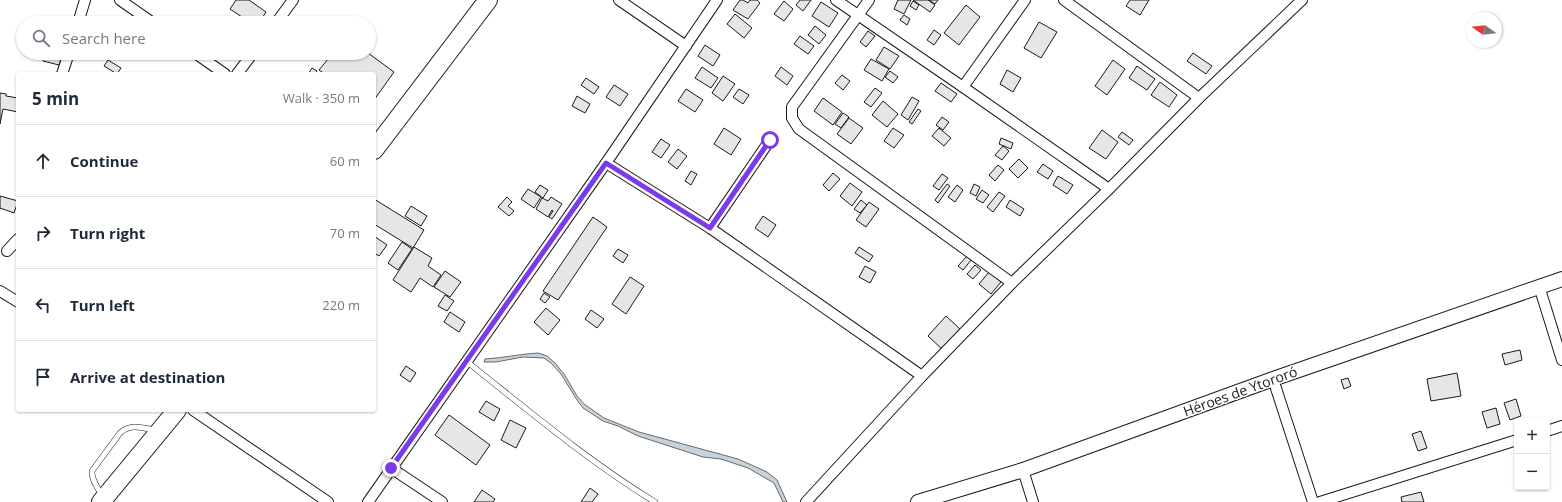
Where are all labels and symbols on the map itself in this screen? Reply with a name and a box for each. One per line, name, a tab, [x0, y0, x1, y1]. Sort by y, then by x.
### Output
north arrow	[1466, 12, 1502, 48]
route start	[761, 131, 779, 149]
street label: Héroes de Ytororó	[1180, 362, 1300, 420]
route end	[382, 459, 400, 477]

